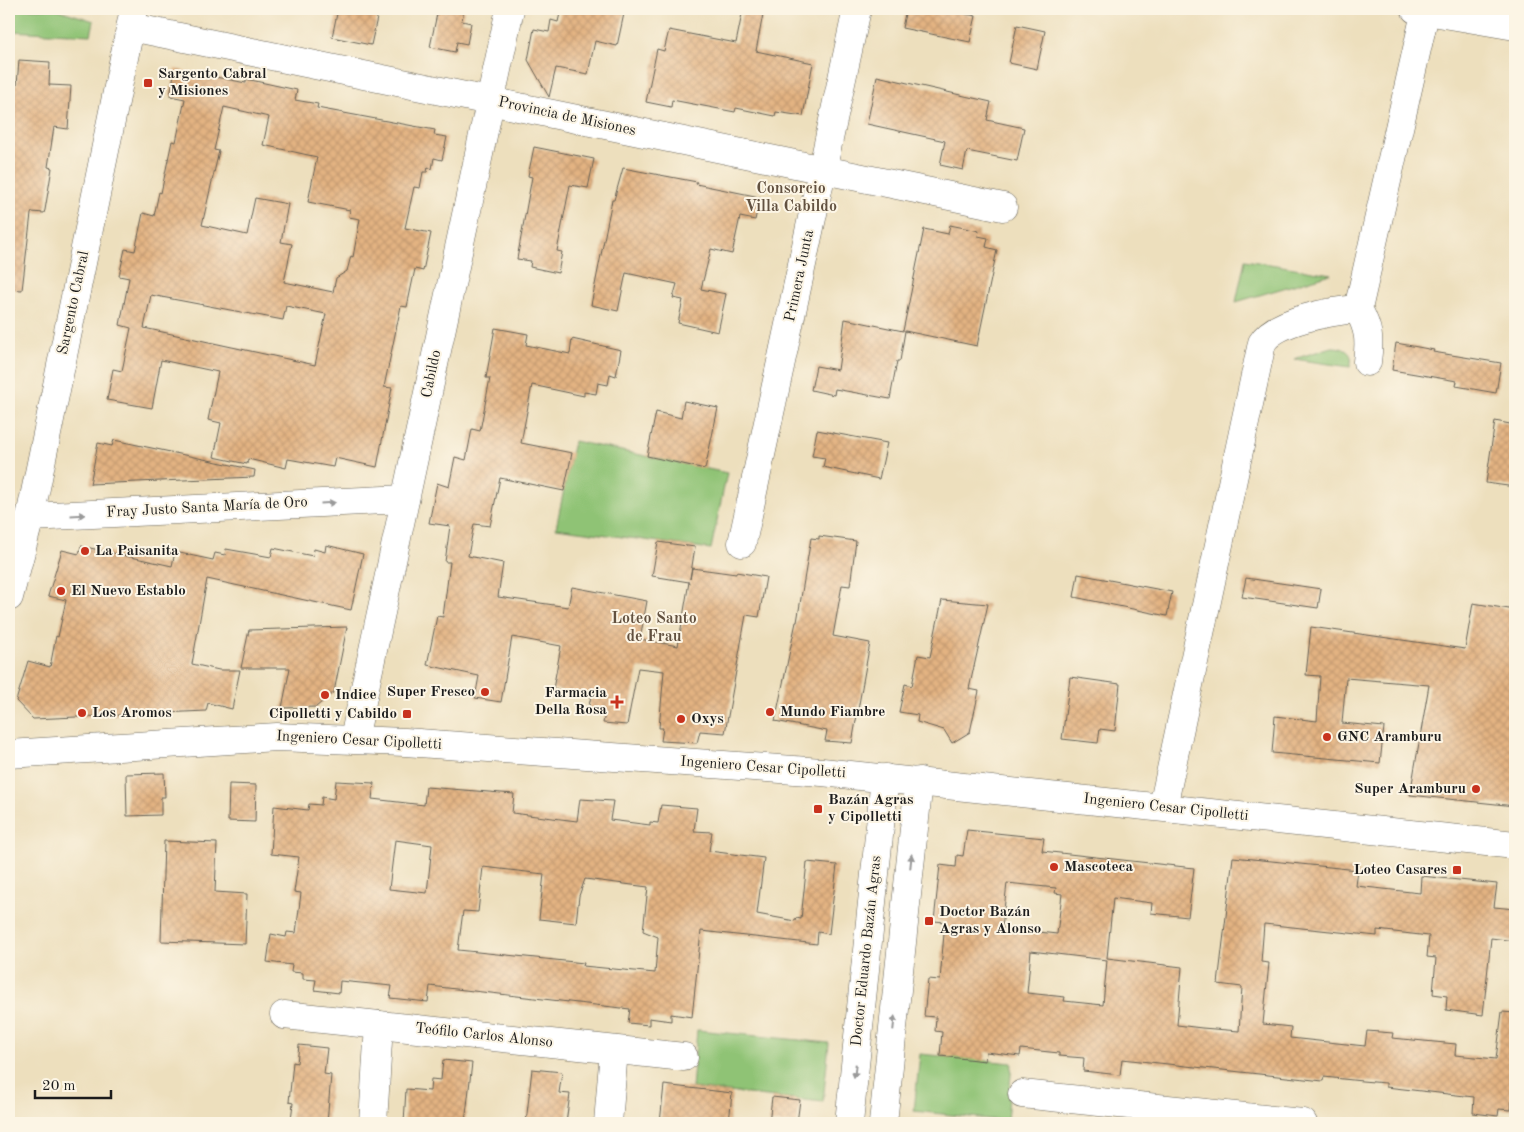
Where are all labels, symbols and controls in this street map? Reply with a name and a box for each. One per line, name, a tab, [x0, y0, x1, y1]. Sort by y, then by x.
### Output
place label: Sargento Cabral y Misiones	[158, 67, 267, 99]
marker: Sargento Cabral y Misiones	[142, 77, 154, 89]
street label: Provincia de Misiones	[497, 95, 637, 139]
district label: Consorcio Villa Cabildo	[745, 181, 837, 215]
street label: Primera Junta	[783, 228, 817, 323]
street label: Sargento Cabral	[56, 250, 92, 356]
street label: Cabildo	[420, 349, 444, 399]
street label: Fray Justo Santa María de Oro	[106, 495, 308, 521]
one-way arrow	[320, 498, 336, 506]
one-way arrow	[71, 510, 87, 518]
place label: La Paisanita	[95, 544, 179, 559]
marker: La Paisanita	[79, 545, 91, 557]
place label: El Nuevo Establo	[71, 584, 186, 599]
marker: El Nuevo Establo	[55, 585, 67, 597]
district label: Loteo Santo de Frau	[611, 611, 697, 645]
place label: Super Fresco	[387, 685, 475, 700]
marker: Super Fresco	[479, 686, 491, 698]
place label: Farmacia Della Rosa	[534, 686, 607, 718]
place label: Indice	[335, 688, 377, 703]
marker: Indice	[319, 689, 331, 701]
marker: Farmacia Della Rosa	[611, 696, 623, 708]
place label: Mundo Fiambre	[780, 705, 885, 720]
place label: Los Aromos	[92, 706, 172, 721]
marker: Mundo Fiambre	[764, 706, 776, 718]
marker: Los Aromos	[76, 707, 88, 719]
place label: Cipolletti y Cabildo	[269, 707, 397, 722]
marker: Cipolletti y Cabildo	[401, 708, 413, 720]
place label: Oxys	[691, 712, 724, 727]
marker: Oxys	[675, 713, 687, 725]
street label: Ingeniero Cesar Cipolletti	[276, 729, 442, 753]
place label: GNC Aramburu	[1337, 730, 1442, 745]
marker: GNC Aramburu	[1321, 731, 1333, 743]
street label: Ingeniero Cesar Cipolletti	[680, 755, 846, 781]
place label: Super Aramburu	[1354, 782, 1466, 797]
marker: Super Aramburu	[1470, 783, 1482, 795]
street label: Ingeniero Cesar Cipolletti	[1083, 792, 1249, 824]
place label: Bazán Agras y Cipolletti	[828, 793, 914, 825]
marker: Bazán Agras y Cipolletti	[812, 803, 824, 815]
one-way arrow	[907, 853, 915, 869]
street label: Doctor Eduardo Bazán Agras	[850, 855, 884, 1047]
place label: Mascoteca	[1064, 860, 1134, 875]
marker: Mascoteca	[1048, 861, 1060, 873]
place label: Loteo Casares	[1353, 863, 1447, 878]
marker: Loteo Casares	[1451, 864, 1463, 876]
place label: Doctor Bazán Agras y Alonso	[939, 905, 1041, 937]
marker: Doctor Bazán Agras y Alonso	[923, 915, 935, 927]
one-way arrow	[890, 1014, 898, 1030]
street label: Teófilo Carlos Alonso	[414, 1021, 554, 1051]
one-way arrow	[851, 1063, 859, 1079]
scale bar	[35, 1067, 111, 1099]
text: 20 m	[42, 1079, 76, 1094]

